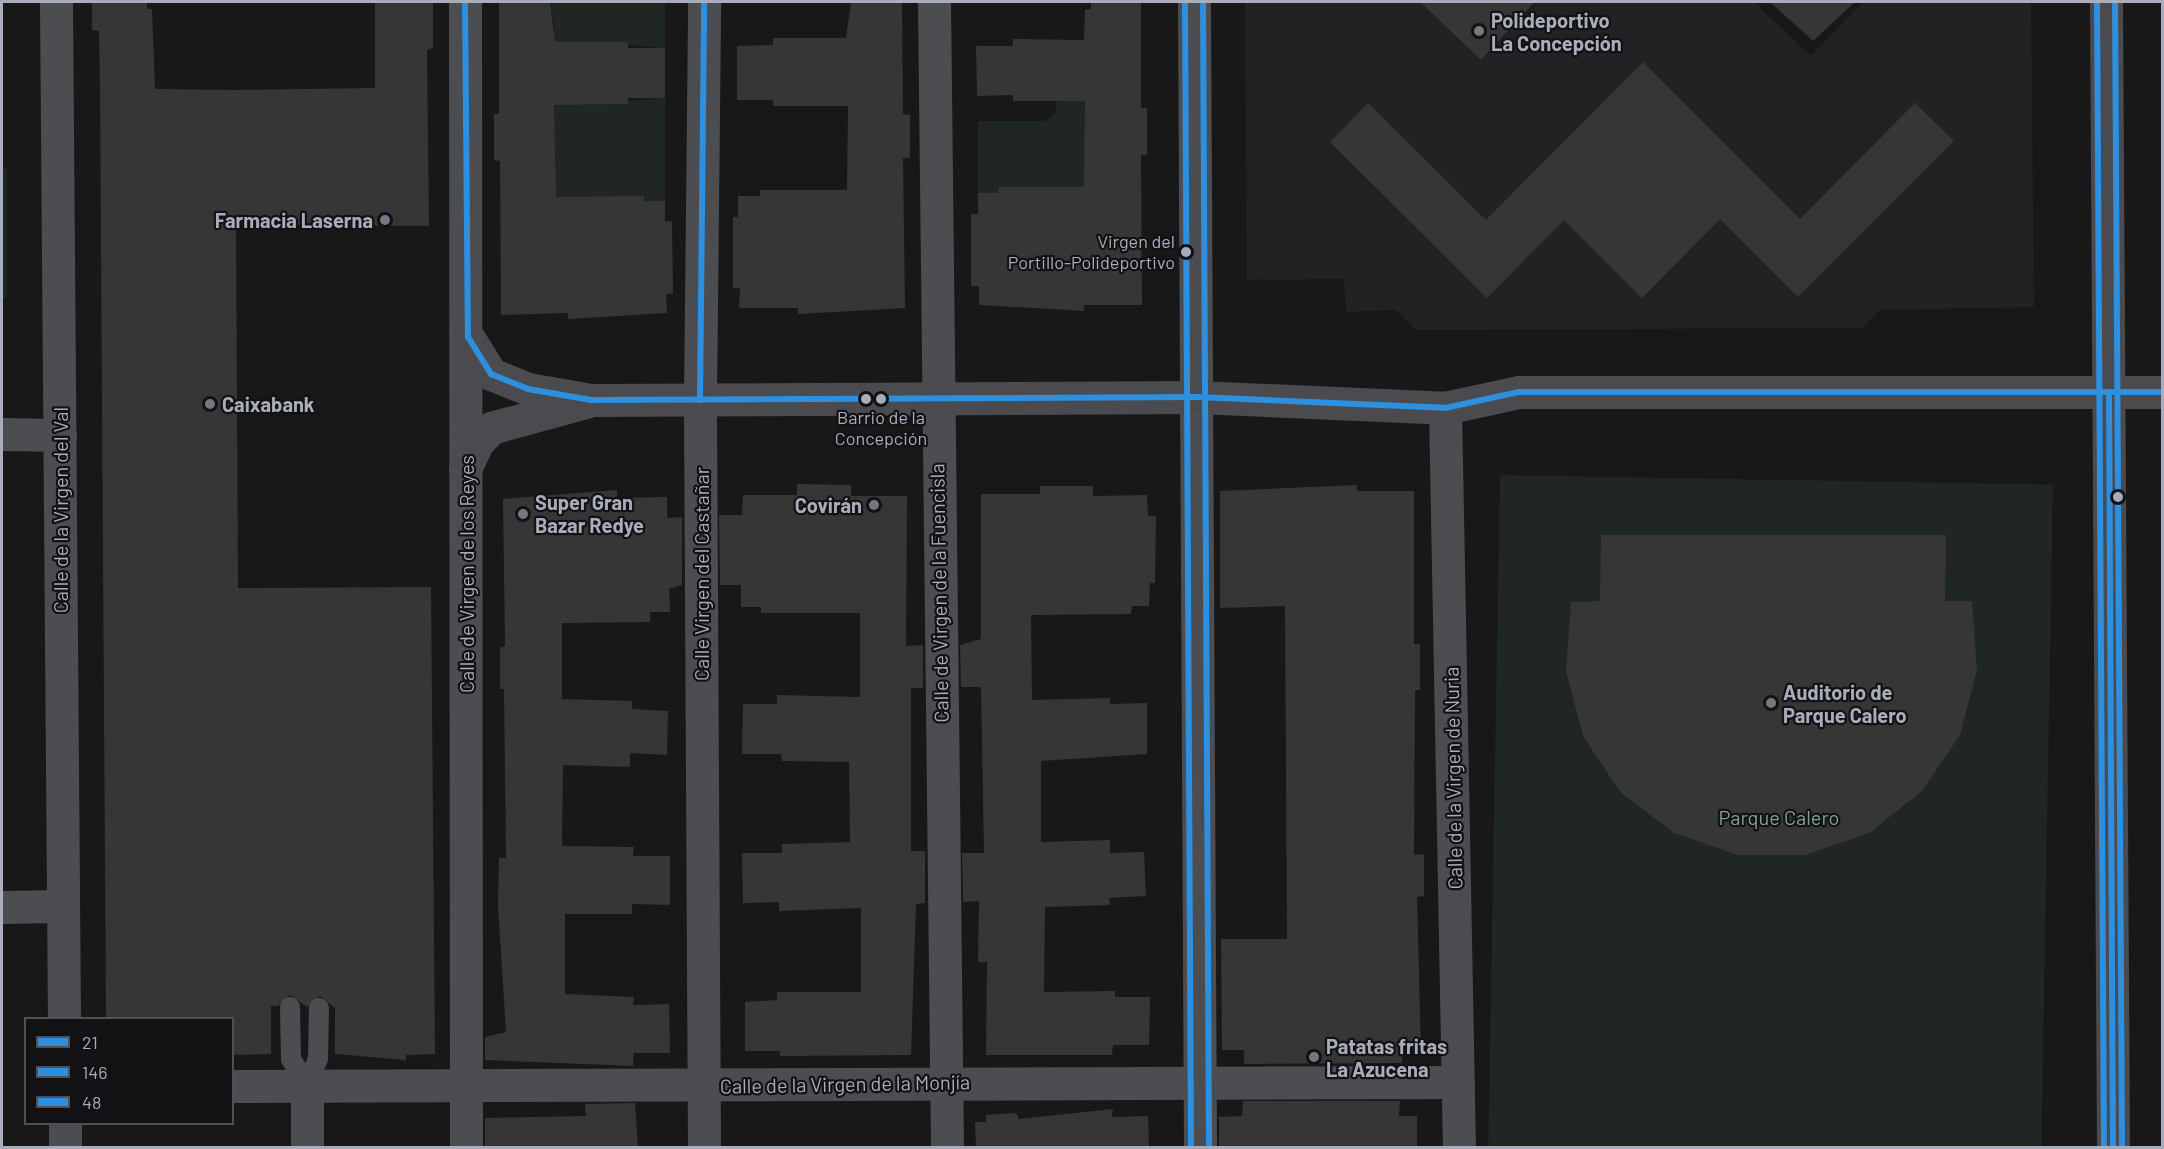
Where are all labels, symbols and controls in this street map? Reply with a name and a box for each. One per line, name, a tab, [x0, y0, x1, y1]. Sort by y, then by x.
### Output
place label: Polideportivo La Concepción	[1491, 8, 1622, 55]
marker: Polideportivo La Concepción	[1472, 24, 1486, 38]
place label: Farmacia Laserna	[215, 208, 373, 232]
marker: Farmacia Laserna	[378, 213, 392, 227]
place label: Virgen del Portillo-Polideportivo	[1008, 231, 1175, 274]
marker: Virgen del Portillo-Polideportivo	[1180, 246, 1192, 258]
place label: Caixabank	[222, 392, 315, 416]
unlabelled marker	[860, 393, 872, 405]
marker: Barrio de la Concepción	[875, 393, 887, 405]
marker: Caixabank	[203, 397, 217, 411]
street label: Calle de la Virgen del Val	[48, 407, 72, 613]
place label: Barrio de la Concepción	[835, 407, 927, 450]
street label: Calle de Virgen de los Reyes	[454, 455, 478, 693]
street label: Calle de Virgen de la Fuencisla	[925, 463, 953, 723]
street label: Calle Virgen del Castañar	[689, 467, 713, 681]
place label: Super Gran Bazar Redye	[535, 490, 644, 537]
unlabelled marker	[2112, 491, 2124, 503]
place label: Covirán	[795, 493, 862, 517]
marker: Covirán	[867, 498, 881, 512]
marker: Super Gran Bazar Redye	[516, 507, 530, 521]
street label: Calle de la Virgen de Nuria	[1439, 666, 1467, 890]
place label: Auditorio de Parque Calero	[1783, 680, 1907, 727]
marker: Auditorio de Parque Calero	[1764, 696, 1778, 710]
park label: Parque Calero	[1718, 805, 1840, 829]
legend	[24, 1017, 234, 1125]
text: 21	[82, 1031, 98, 1053]
place label: Patatas fritas La Azucena	[1326, 1034, 1447, 1081]
marker: Patatas fritas La Azucena	[1307, 1050, 1321, 1064]
text: 146	[82, 1061, 108, 1083]
street label: Calle de la Virgen de la Monjía	[720, 1070, 970, 1098]
text: 48	[82, 1091, 101, 1113]

